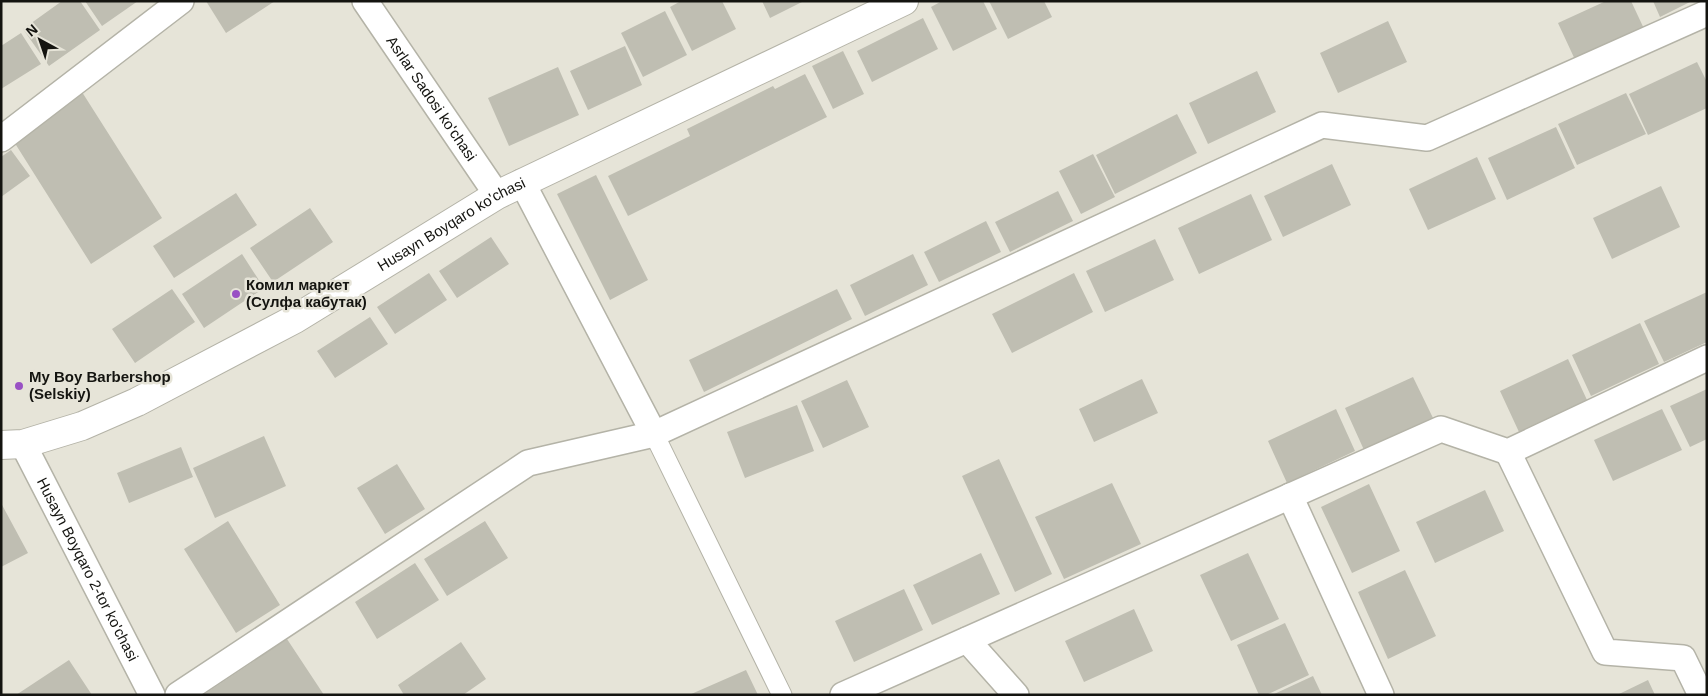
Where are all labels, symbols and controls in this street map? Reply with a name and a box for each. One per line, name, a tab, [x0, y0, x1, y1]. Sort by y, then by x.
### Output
north arrow	[15, 15, 65, 65]
text: N	[23, 21, 41, 39]
street label: Asrlar Sadosi ko'chasi	[383, 33, 480, 164]
street label: Husayn Boyqaro ko'chasi	[374, 174, 528, 274]
place label: Комил маркет (Сулфа кабутак)	[246, 276, 367, 310]
marker: Комил маркет (Сулфа кабутак)	[230, 288, 242, 300]
place label: My Boy Barbershop (Selskiy)	[29, 368, 171, 402]
marker: My Boy Barbershop (Selskiy)	[13, 380, 25, 392]
street label: Husayn Boyqaro 2-tor ko'chasi	[34, 475, 142, 664]

